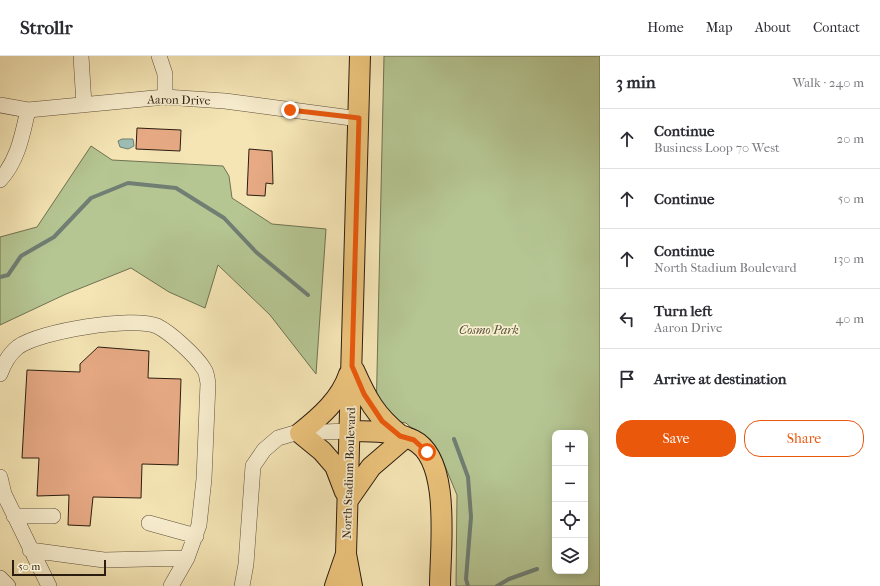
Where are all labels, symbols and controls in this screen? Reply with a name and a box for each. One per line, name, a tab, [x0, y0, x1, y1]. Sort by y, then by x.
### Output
text: Strollr	[20, 17, 73, 39]
text: Home	[647, 19, 684, 36]
text: Map	[706, 19, 733, 36]
text: About	[755, 19, 791, 36]
text: Contact	[813, 19, 860, 36]
text: 3 min	[616, 72, 656, 92]
text: Walk · 240 m	[792, 75, 864, 90]
street label: Aaron Drive	[146, 92, 211, 108]
route end	[281, 101, 299, 119]
text: Continue	[654, 122, 714, 140]
icon: ahead	[616, 128, 638, 150]
text: 20 m	[837, 131, 864, 146]
text: Business Loop 70 West	[654, 140, 780, 155]
icon: ahead	[616, 188, 638, 210]
text: Continue	[654, 190, 714, 208]
text: 50 m	[838, 191, 864, 206]
text: Continue	[654, 242, 714, 260]
icon: ahead	[616, 248, 638, 270]
text: 130 m	[833, 251, 864, 266]
text: North Stadium Boulevard	[654, 260, 797, 275]
text: Turn left	[654, 302, 712, 320]
icon: left	[616, 308, 638, 330]
text: 40 m	[836, 311, 864, 326]
text: Aaron Drive	[654, 320, 723, 335]
park label: Cosmo Park	[459, 323, 519, 337]
icon: arrive	[616, 368, 638, 390]
text: Arrive at destination	[654, 370, 786, 388]
street label: North Stadium Boulevard	[340, 407, 358, 539]
button: Save	[616, 420, 736, 457]
button: Share	[744, 420, 864, 457]
map controls	[552, 430, 588, 574]
button: +	[552, 430, 588, 466]
route start	[418, 443, 436, 461]
button: −	[552, 466, 588, 502]
button: locate	[552, 502, 588, 538]
button: layers	[552, 538, 588, 574]
scale bar	[12, 558, 106, 577]
text: 50 m	[18, 560, 40, 573]

